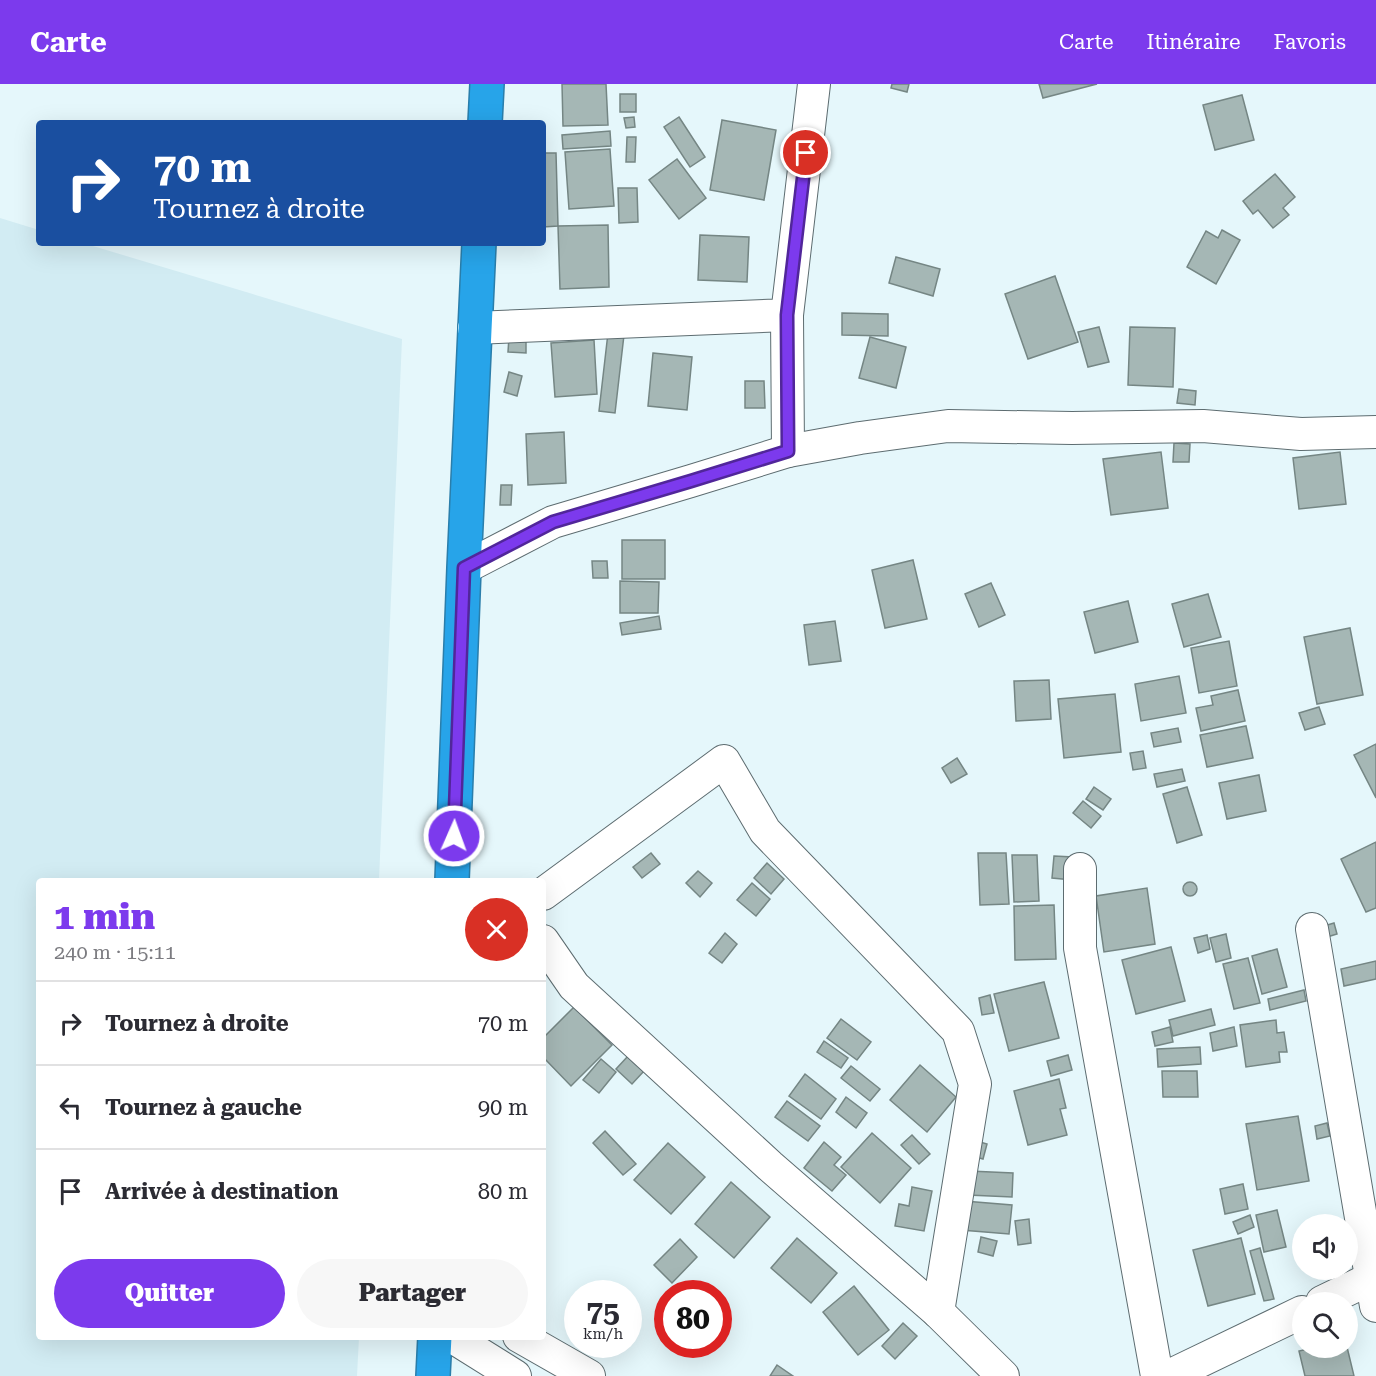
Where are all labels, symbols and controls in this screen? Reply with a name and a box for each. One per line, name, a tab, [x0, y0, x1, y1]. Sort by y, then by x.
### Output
text: Carte	[30, 26, 107, 59]
text: Carte	[1059, 30, 1114, 54]
text: Itinéraire	[1147, 30, 1241, 54]
text: Favoris	[1274, 30, 1346, 54]
pin	[780, 127, 831, 178]
icon: arrive	[789, 136, 822, 169]
text: 70 m	[153, 143, 251, 192]
icon: right	[54, 144, 132, 222]
text: Tournez à droite	[153, 193, 365, 225]
position arrow	[422, 804, 486, 868]
text: 1 min	[54, 896, 155, 938]
button: close	[465, 898, 528, 961]
text: 240 m · 15:11	[54, 940, 176, 964]
icon: right	[54, 1007, 87, 1040]
text: Tournez à droite	[105, 1011, 289, 1036]
text: 70 m	[478, 1011, 528, 1036]
icon: left	[54, 1091, 87, 1124]
text: Tournez à gauche	[105, 1095, 302, 1120]
text: 90 m	[478, 1095, 528, 1120]
icon: arrive	[54, 1175, 87, 1208]
text: Arrivée à destination	[105, 1179, 339, 1204]
text: 80 m	[478, 1179, 528, 1204]
map controls	[1292, 1214, 1358, 1358]
button: sound	[1292, 1214, 1358, 1280]
button: Quitter	[54, 1259, 285, 1328]
button: Partager	[297, 1259, 528, 1328]
speed limit sign: 80	[654, 1280, 732, 1358]
button: search	[1292, 1292, 1358, 1358]
text: 75	[586, 1294, 620, 1329]
text: km/h	[583, 1325, 623, 1343]

